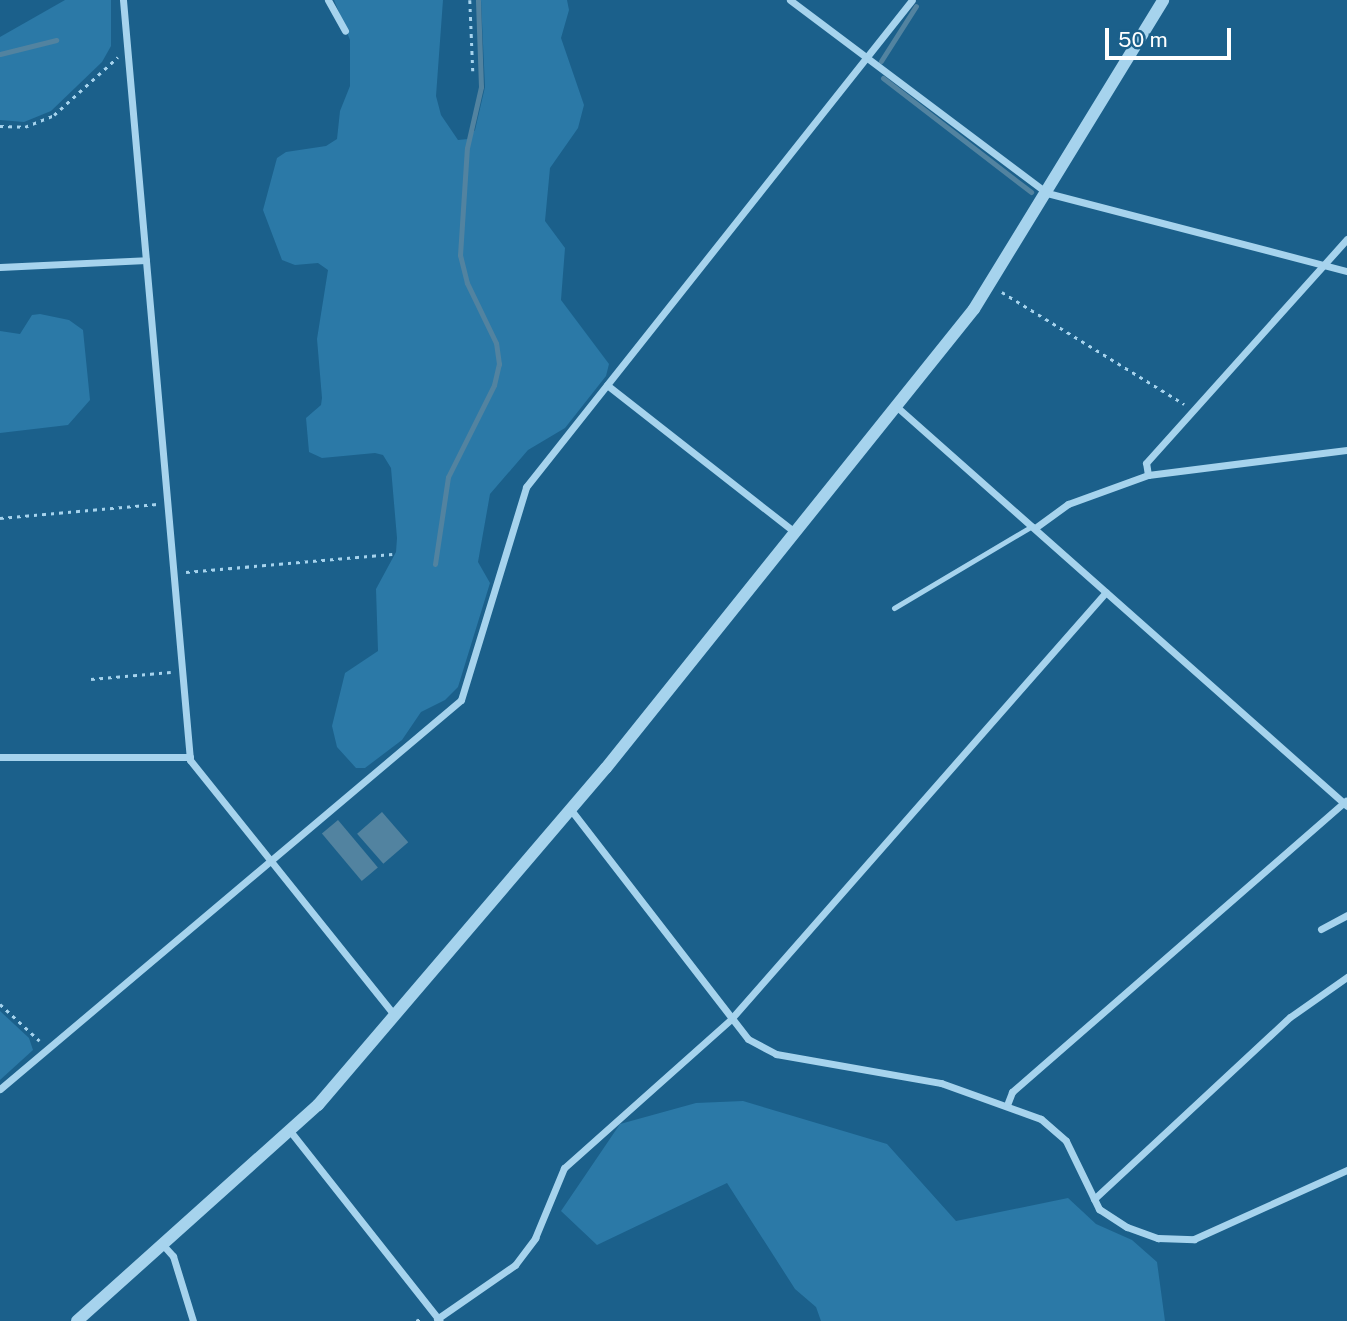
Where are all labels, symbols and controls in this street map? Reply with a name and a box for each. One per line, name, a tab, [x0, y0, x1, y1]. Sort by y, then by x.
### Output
scale bar	[1109, 14, 1235, 58]
text: 50 m	[1118, 27, 1168, 52]

